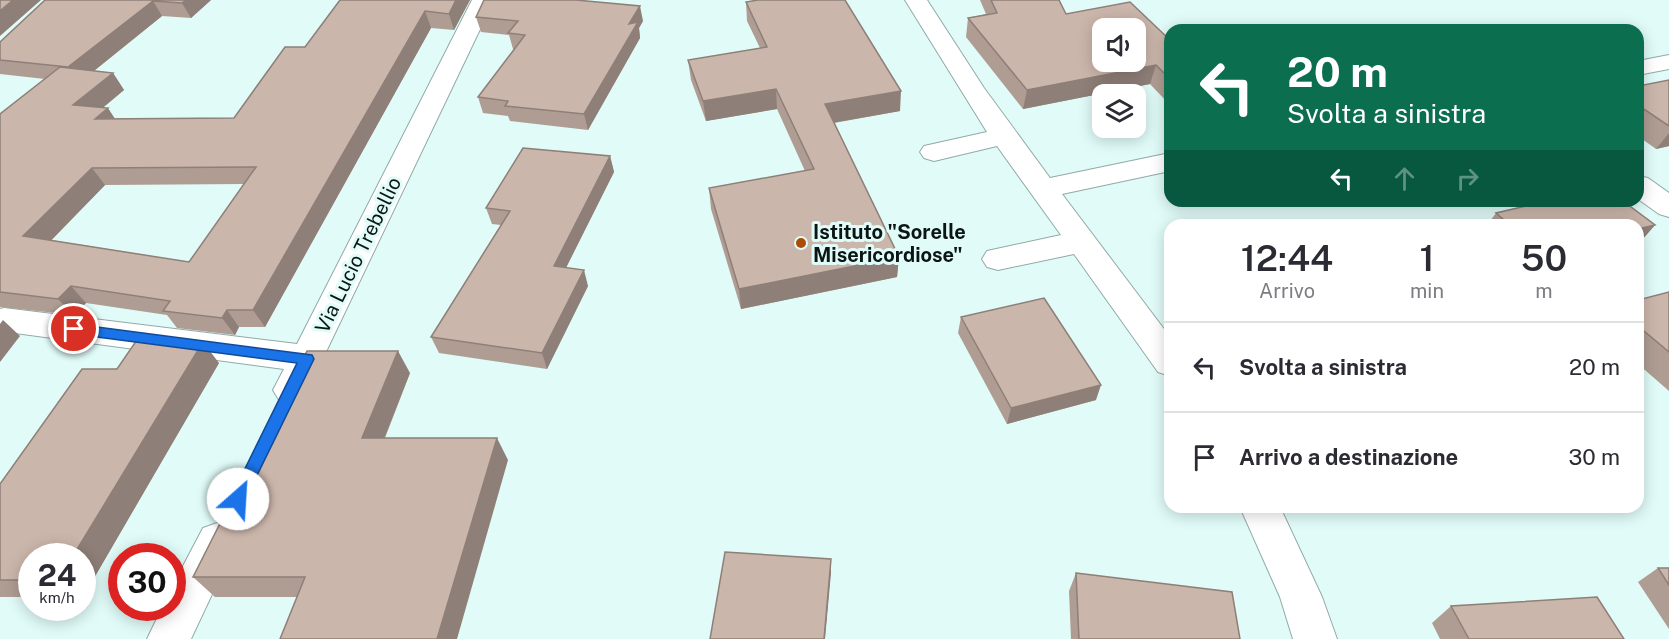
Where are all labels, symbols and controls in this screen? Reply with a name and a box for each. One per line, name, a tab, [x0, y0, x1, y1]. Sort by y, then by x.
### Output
map controls	[1092, 18, 1146, 138]
button: sound	[1092, 18, 1146, 72]
text: 20 m	[1287, 47, 1388, 96]
icon: left	[1188, 48, 1266, 126]
button: layers	[1092, 84, 1146, 138]
text: Svolta a sinistra	[1287, 97, 1486, 129]
icon: left	[1325, 162, 1358, 195]
icon: ahead	[1388, 162, 1421, 195]
icon: right	[1451, 162, 1484, 195]
street label: Via Lucio Trebellio	[310, 173, 406, 337]
place label: Istituto "Sorelle Misericordiose"	[813, 220, 966, 267]
marker: Istituto "Sorelle Misericordiose"	[794, 236, 808, 250]
text: 12:44	[1241, 237, 1333, 279]
text: 1	[1419, 237, 1435, 279]
text: 50	[1521, 237, 1567, 279]
text: Arrivo	[1259, 279, 1315, 303]
text: min	[1410, 279, 1444, 303]
text: m	[1535, 279, 1553, 303]
pin	[48, 303, 99, 354]
icon: arrive	[57, 312, 90, 345]
icon: left	[1188, 351, 1221, 384]
text: Svolta a sinistra	[1239, 354, 1407, 380]
text: 20 m	[1569, 354, 1620, 380]
icon: arrive	[1188, 441, 1221, 474]
text: Arrivo a destinazione	[1239, 444, 1458, 470]
text: 30 m	[1568, 444, 1620, 470]
position arrow	[206, 467, 270, 531]
speed limit sign: 30	[108, 543, 186, 621]
text: 24	[38, 557, 76, 593]
text: km/h	[39, 589, 75, 606]

